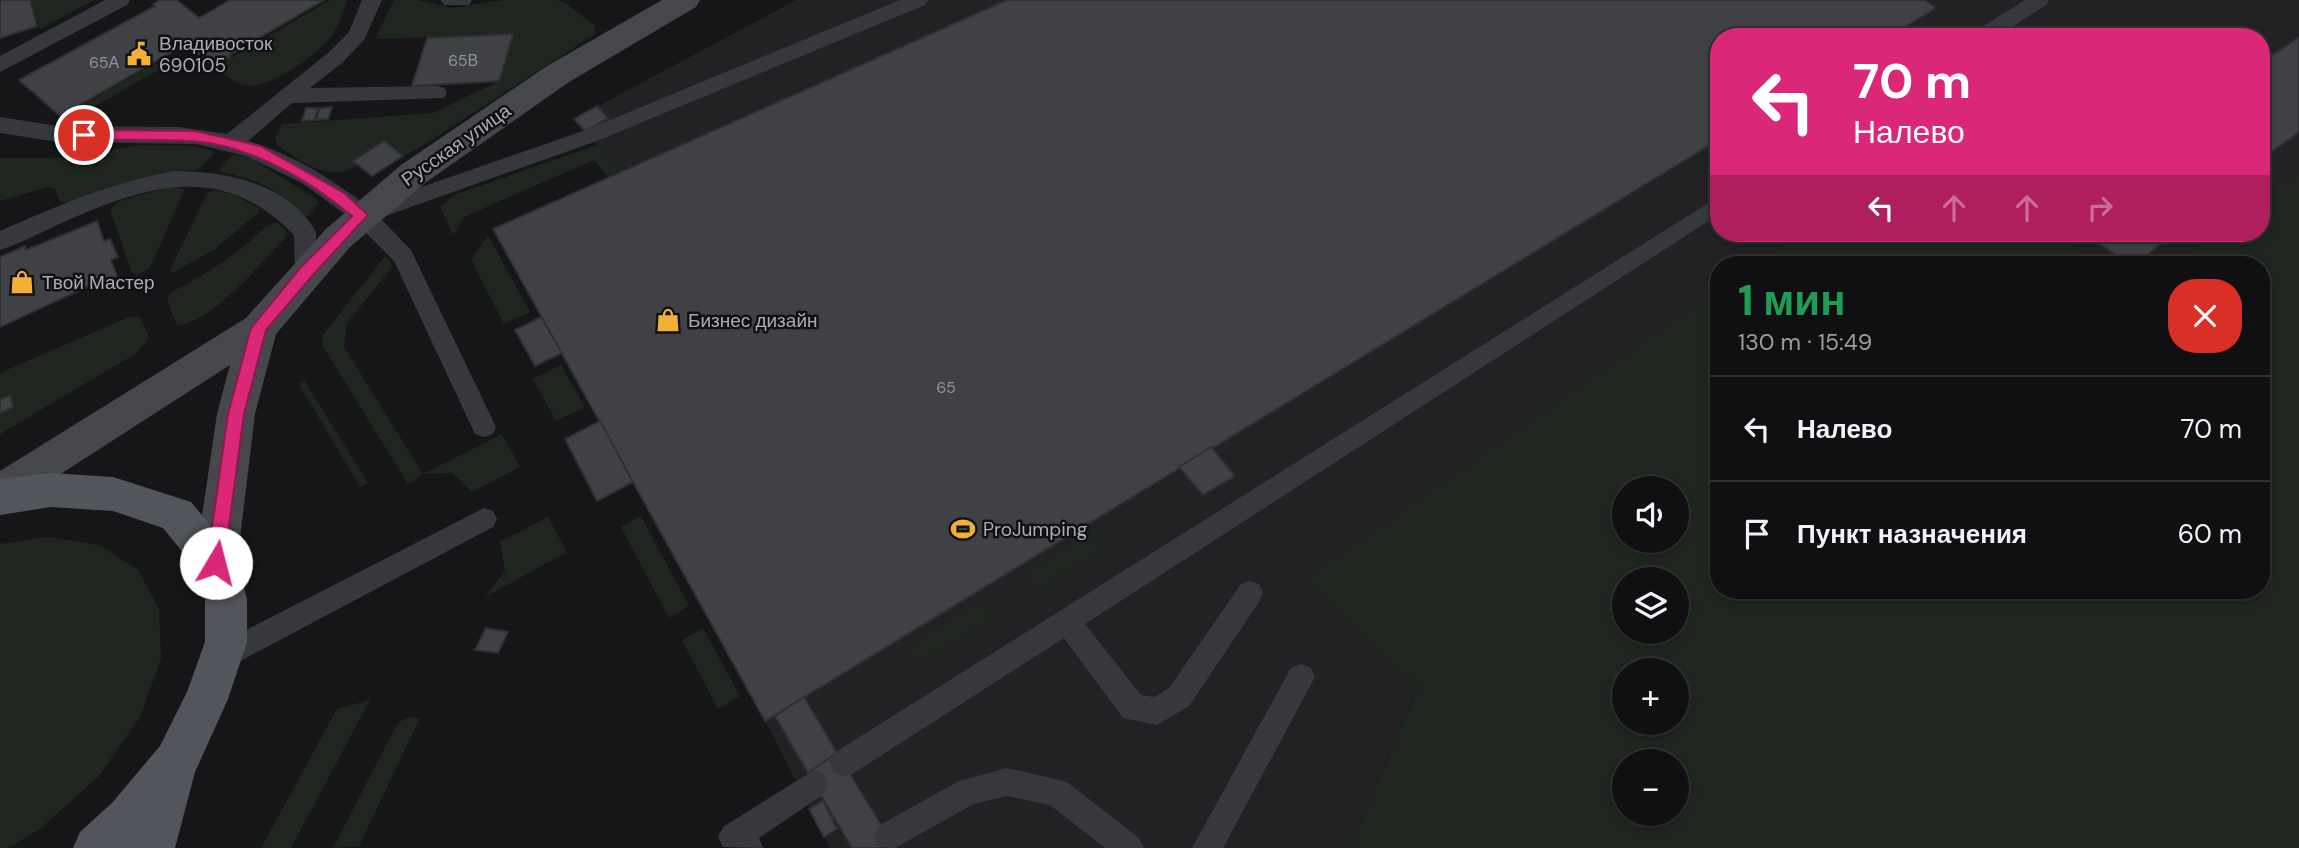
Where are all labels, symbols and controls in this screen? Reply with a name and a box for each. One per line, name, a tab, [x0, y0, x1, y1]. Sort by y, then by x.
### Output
place label: Владивосток 690105	[159, 31, 273, 78]
public building icon: Владивосток 690105	[125, 40, 153, 68]
text: 70 m	[1853, 49, 1971, 113]
house number: 65В	[448, 50, 478, 71]
house number: 65А	[89, 52, 119, 73]
icon: left	[1738, 56, 1829, 147]
street label: Русская улица	[396, 98, 516, 192]
pin	[54, 105, 114, 165]
text: Налево	[1853, 111, 1965, 153]
icon: arrive	[65, 116, 103, 154]
icon: left	[1862, 189, 1900, 227]
icon: ahead	[1935, 189, 1973, 227]
icon: ahead	[2008, 189, 2046, 227]
icon: right	[2081, 189, 2119, 227]
shop icon: Твой Мастер	[8, 268, 36, 296]
place label: Твой Мастер	[42, 270, 155, 295]
text: 1 мин	[1738, 273, 1846, 328]
button: close	[2168, 279, 2242, 353]
shop icon: Бизнес дизайн	[654, 306, 682, 334]
place label: Бизнес дизайн	[688, 308, 818, 333]
text: 130 m · 15:49	[1738, 327, 1872, 357]
house number: 65	[936, 377, 956, 398]
icon: left	[1738, 410, 1776, 448]
text: Налево	[1797, 412, 1892, 446]
text: 70 m	[2181, 412, 2242, 446]
map controls	[1612, 476, 1689, 826]
button: sound	[1612, 476, 1689, 553]
sports icon: ProJumping	[949, 515, 977, 543]
icon: arrive	[1738, 515, 1776, 553]
place label: ProJumping	[983, 517, 1088, 542]
text: Пункт назначения	[1797, 517, 2027, 551]
text: 60 m	[2178, 517, 2242, 551]
position arrow	[179, 526, 253, 600]
button: layers	[1612, 567, 1689, 644]
button: +	[1612, 658, 1689, 735]
button: −	[1612, 749, 1689, 826]

